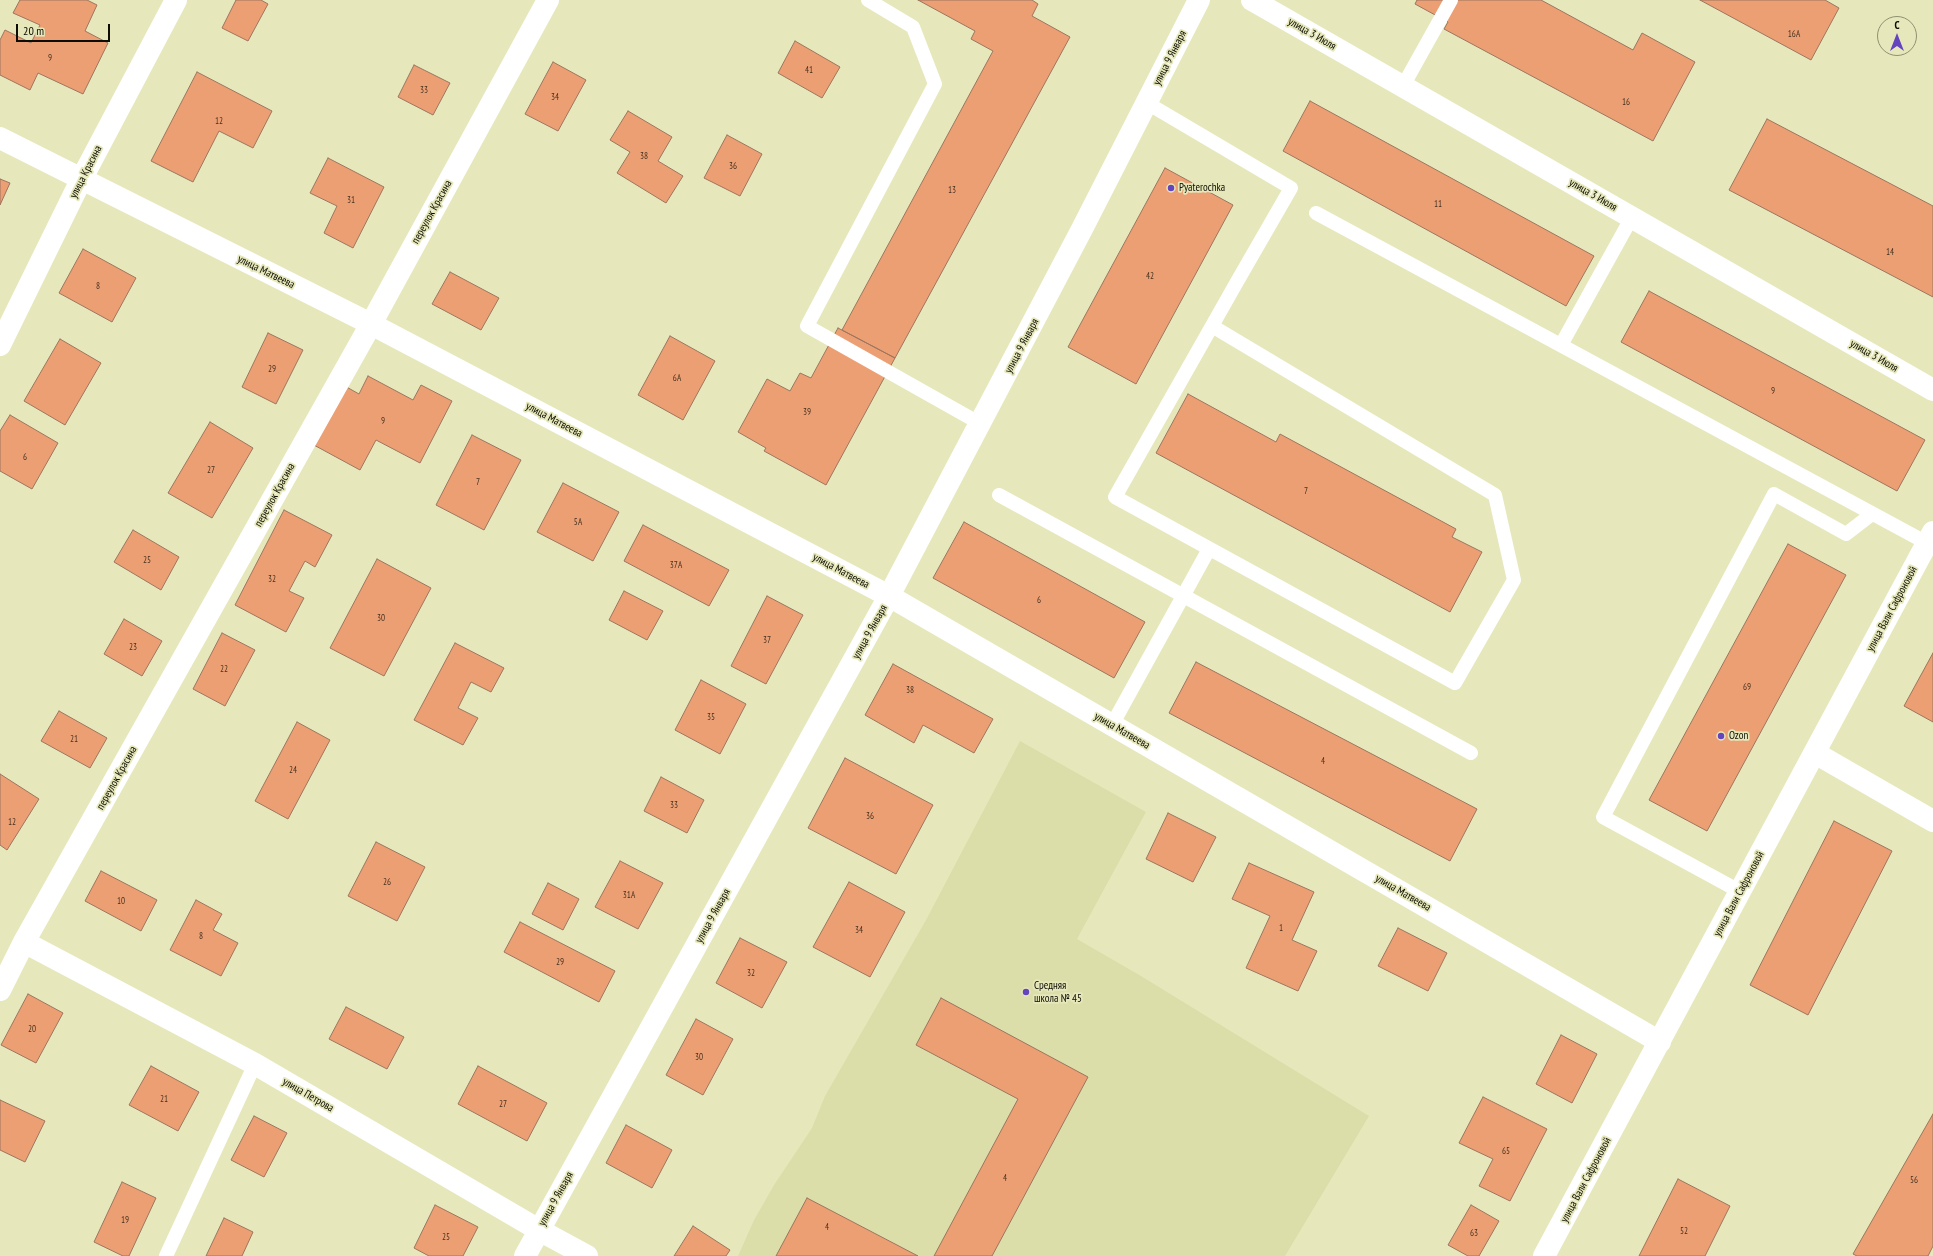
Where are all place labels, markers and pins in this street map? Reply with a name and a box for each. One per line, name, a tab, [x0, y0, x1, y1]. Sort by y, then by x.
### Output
place label: Pyaterochka	[1179, 181, 1225, 195]
marker: Pyaterochka	[1166, 183, 1176, 193]
place label: Ozon	[1729, 729, 1748, 743]
marker: Ozon	[1716, 731, 1726, 741]
place label: Средняя школа № 45	[1034, 979, 1082, 1005]
marker: Средняя школа № 45	[1021, 987, 1031, 997]

